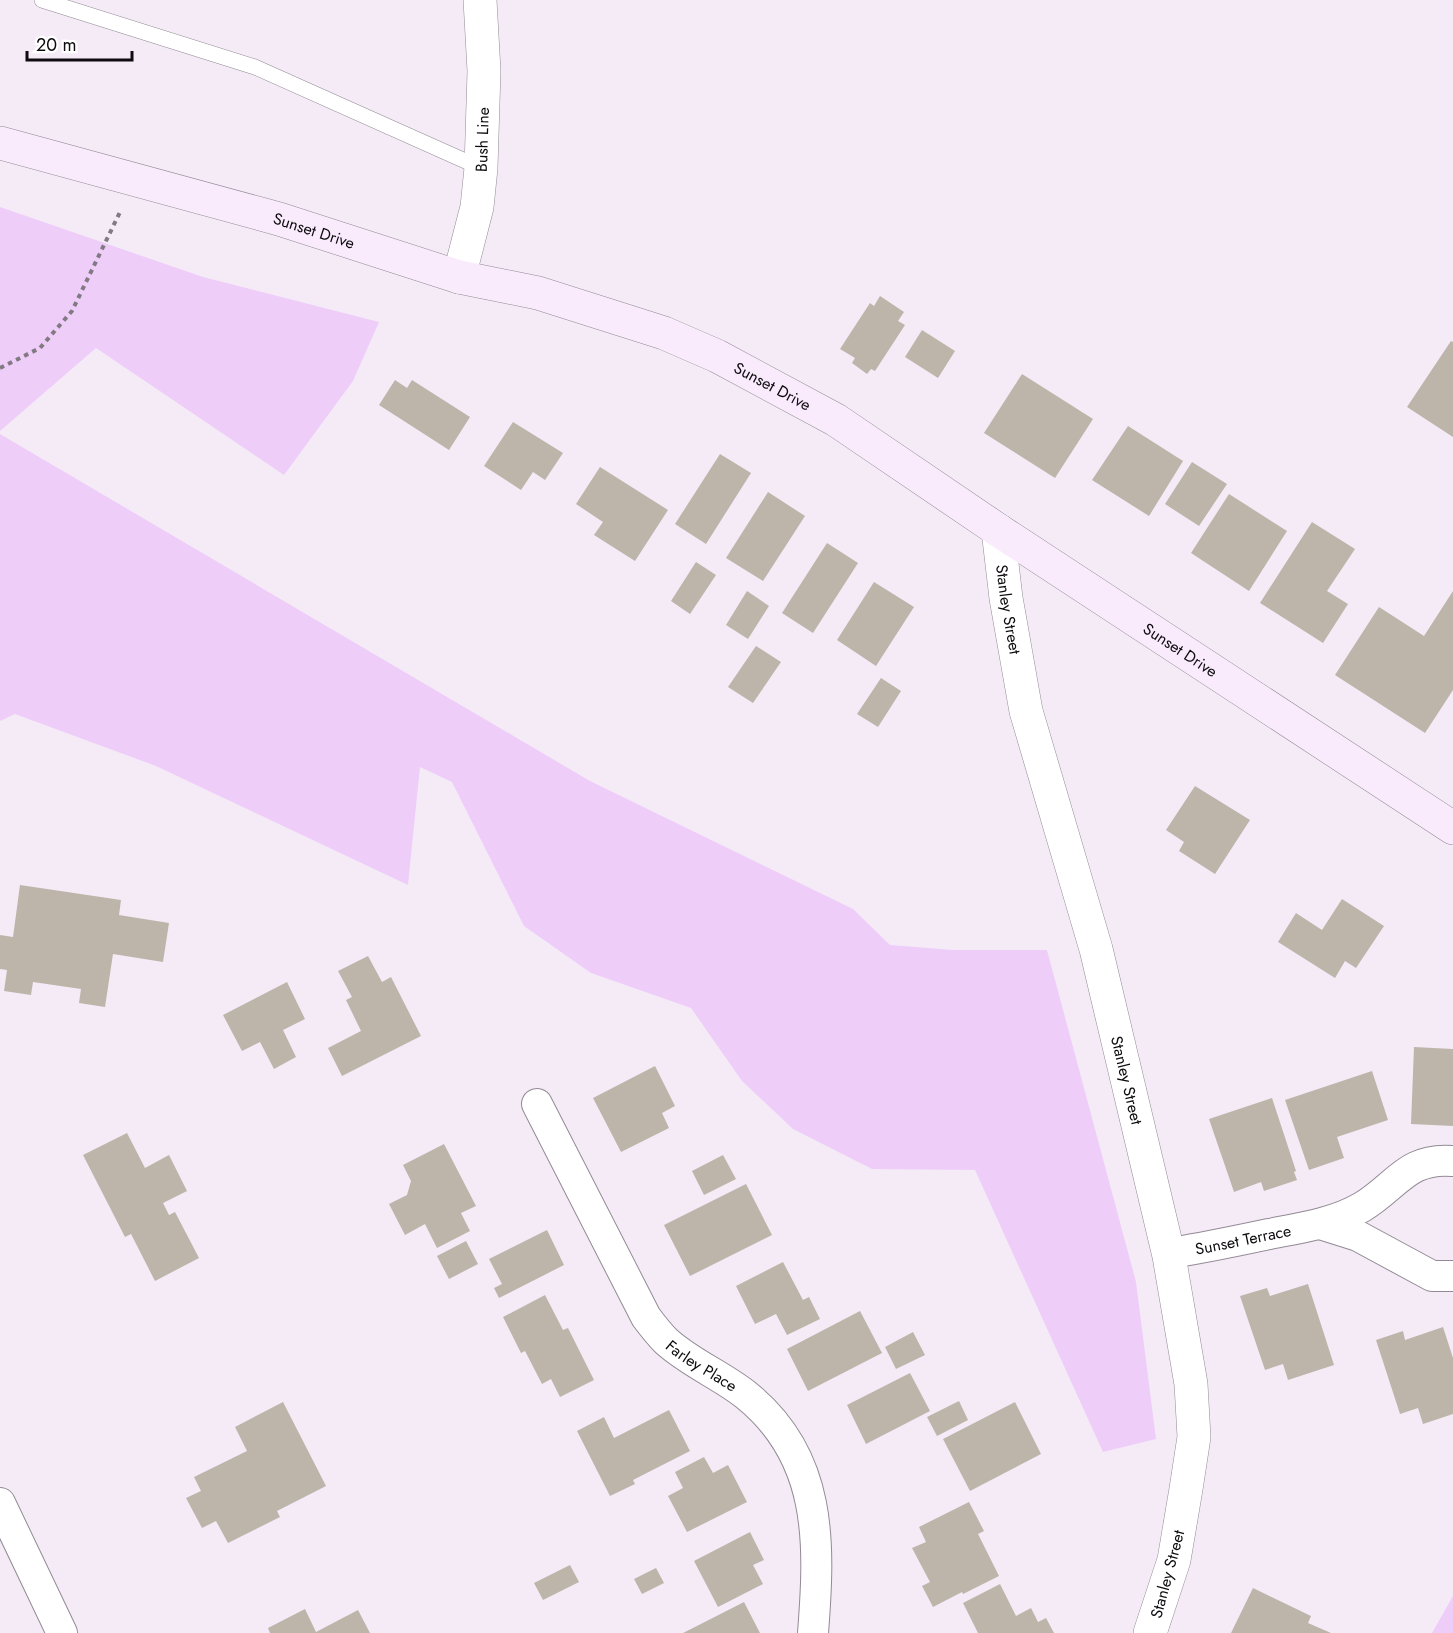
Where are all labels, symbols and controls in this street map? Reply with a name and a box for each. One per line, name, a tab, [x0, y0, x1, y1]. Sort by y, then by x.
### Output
scale bar	[27, 24, 132, 62]
text: 20 m	[36, 32, 76, 58]
street label: Bush Line	[470, 107, 495, 172]
street label: Sunset Drive	[271, 207, 358, 255]
street label: Sunset Drive	[730, 356, 815, 417]
street label: Stanley Street	[990, 563, 1027, 656]
street label: Sunset Drive	[1139, 617, 1222, 683]
street label: Stanley Street	[1105, 1033, 1148, 1127]
street label: Sunset Terrace	[1193, 1219, 1293, 1261]
street label: Farley Place	[661, 1335, 742, 1397]
street label: Stanley Street	[1145, 1527, 1190, 1621]

